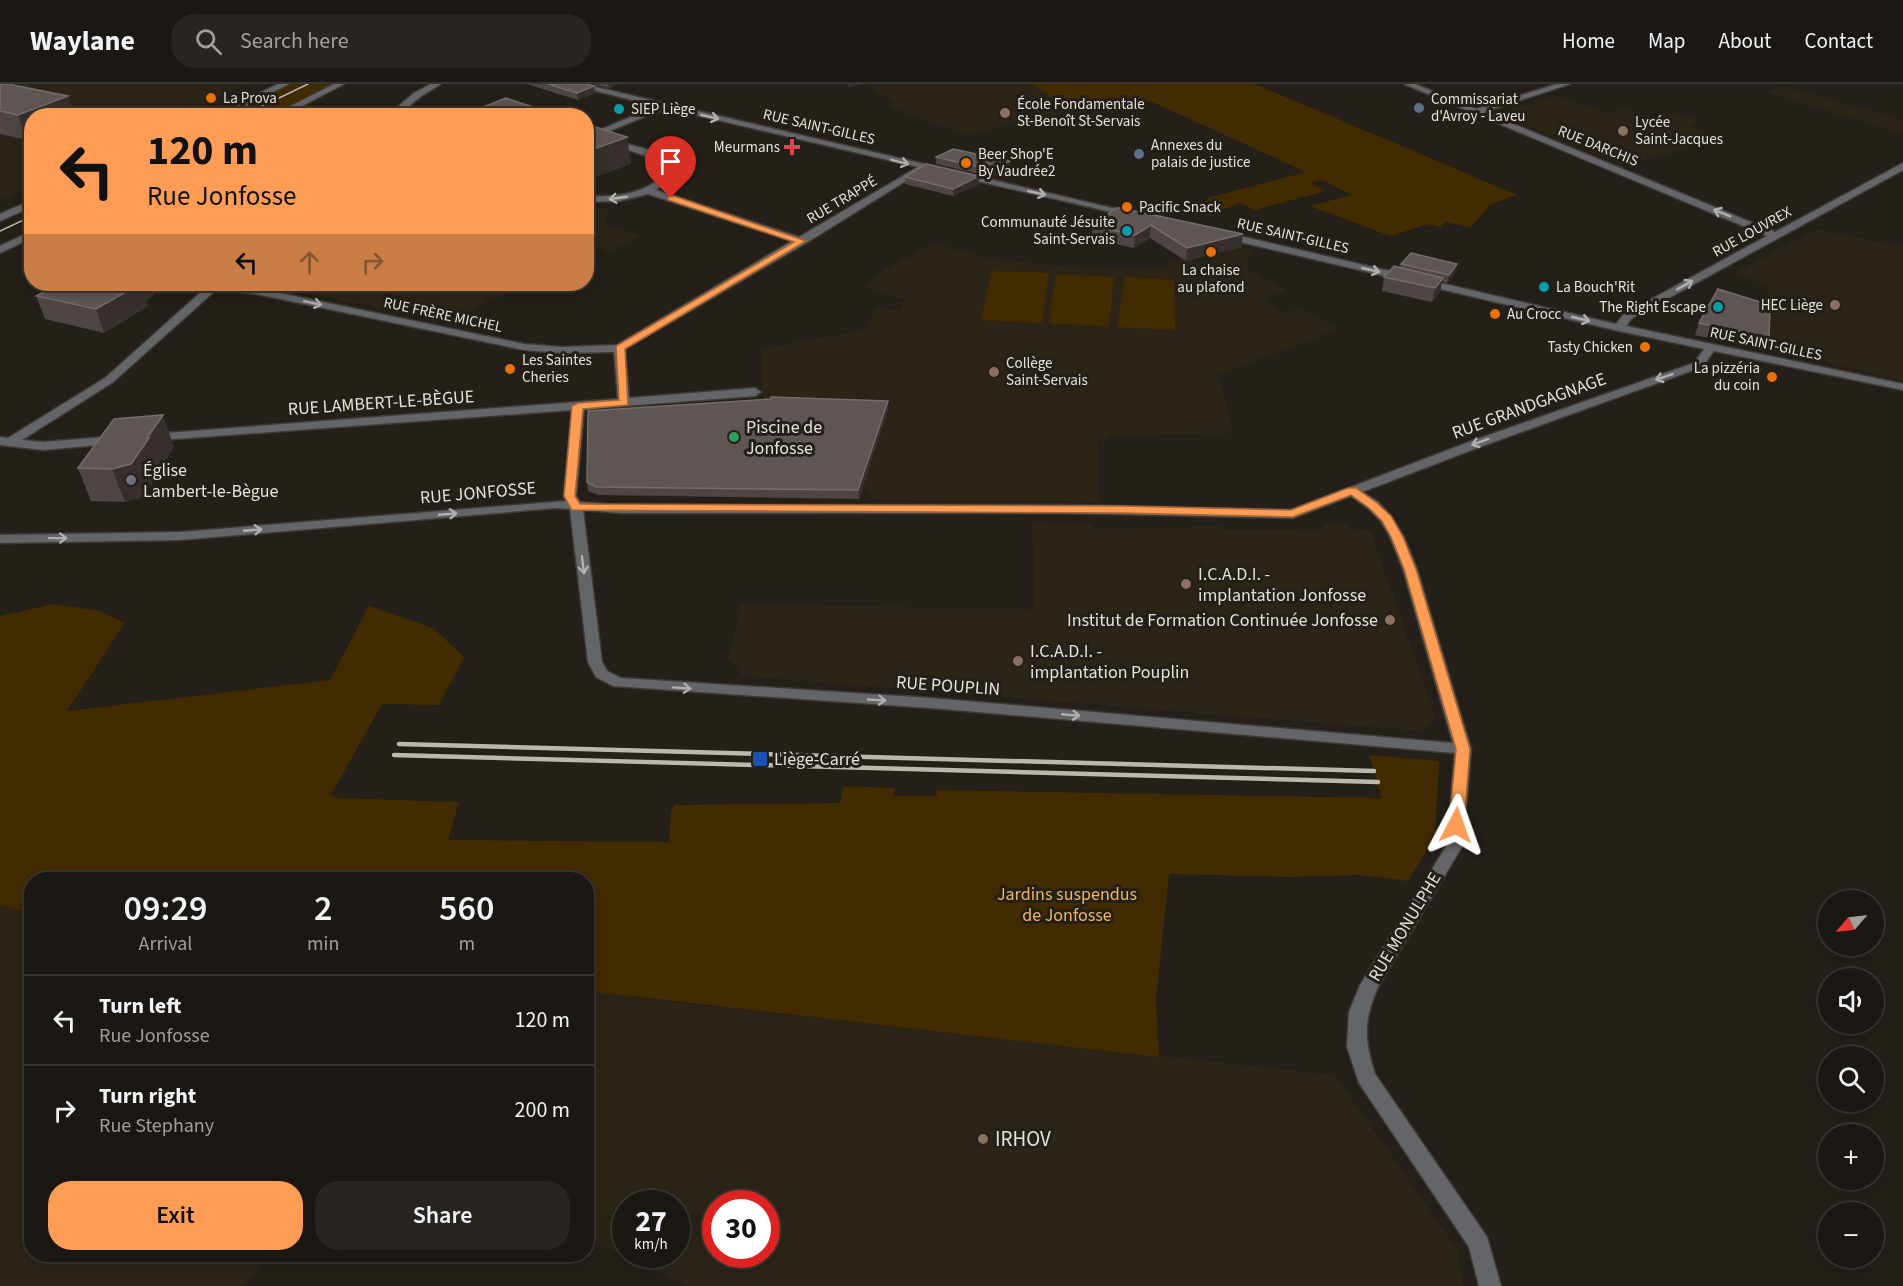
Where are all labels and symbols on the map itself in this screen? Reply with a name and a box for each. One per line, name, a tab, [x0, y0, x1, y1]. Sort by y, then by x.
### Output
place label: La Prova	[223, 88, 277, 109]
place label: Commissariat d'Avroy - Laveu	[1431, 89, 1525, 127]
marker: La Prova	[204, 91, 218, 105]
place label: École Fondamentale St-Benoît St-Servais	[1017, 94, 1145, 132]
place label: SIEP Liège	[631, 99, 695, 120]
marker: Commissariat d'Avroy - Laveu	[1412, 101, 1426, 115]
marker: SIEP Liège	[612, 102, 626, 116]
street label: RUE SAINT-GILLES	[761, 104, 877, 150]
marker: École Fondamentale St-Benoît St-Servais	[998, 106, 1012, 120]
one-way arrow	[700, 112, 720, 123]
place label: Lycée Saint-Jacques	[1635, 112, 1723, 150]
street label: RUE DARCHIS	[1555, 120, 1641, 172]
marker: Lycée Saint-Jacques	[1616, 124, 1630, 138]
place label: Annexes du palais de justice	[1151, 135, 1250, 173]
pin	[645, 136, 696, 198]
place label: Meurmans	[714, 137, 780, 158]
marker: Meurmans	[785, 140, 799, 154]
place label: Beer Shop'E By Vaudrée2	[978, 144, 1055, 182]
marker: Annexes du palais de justice	[1132, 147, 1146, 161]
one-way arrow	[890, 156, 909, 168]
marker: Beer Shop'E By Vaudrée2	[959, 156, 973, 170]
street label: RUE TRAPPÉ	[803, 171, 881, 229]
one-way arrow	[1028, 187, 1047, 199]
one-way arrow	[609, 192, 628, 203]
place label: Pacific Snack	[1139, 197, 1221, 218]
marker: Pacific Snack	[1120, 200, 1134, 214]
street label: RUE LOUVREX	[1709, 201, 1796, 262]
one-way arrow	[1714, 207, 1732, 218]
place label: Communauté Jésuite Saint-Servais	[981, 212, 1115, 250]
street label: RUE SAINT-GILLES	[1235, 213, 1351, 259]
marker: Communauté Jésuite Saint-Servais	[1120, 224, 1134, 238]
marker: La chaise au plafond	[1204, 245, 1218, 259]
place label: La chaise au plafond	[1177, 260, 1245, 298]
one-way arrow	[1360, 265, 1380, 276]
place label: La Bouch'Rit	[1556, 277, 1635, 298]
one-way arrow	[1676, 279, 1693, 291]
marker: La Bouch'Rit	[1537, 280, 1551, 294]
street label: RUE FRÈRE MICHEL	[382, 292, 504, 338]
place label: HEC Liège	[1761, 295, 1823, 316]
place label: The Right Escape	[1599, 297, 1706, 318]
one-way arrow	[303, 298, 322, 309]
marker: HEC Liège	[1828, 298, 1842, 312]
marker: The Right Escape	[1711, 300, 1725, 314]
place label: Au Crocc	[1507, 304, 1561, 325]
marker: Au Crocc	[1488, 307, 1502, 321]
one-way arrow	[1571, 313, 1590, 325]
street label: RUE SAINT-GILLES	[1708, 322, 1824, 366]
place label: Tasty Chicken	[1547, 337, 1633, 358]
marker: Tasty Chicken	[1638, 340, 1652, 354]
place label: Les Saintes Cheries	[522, 350, 592, 388]
place label: Collège Saint-Servais	[1006, 353, 1088, 391]
place label: La pizzéria du coin	[1694, 358, 1760, 396]
marker: Les Saintes Cheries	[503, 362, 517, 376]
marker: Collège Saint-Servais	[987, 365, 1001, 379]
street label: RUE GRANDGAGNAGE	[1448, 367, 1610, 445]
marker: La pizzéria du coin	[1765, 370, 1779, 384]
one-way arrow	[1655, 373, 1674, 384]
street label: RUE LAMBERT-LE-BÈGUE	[287, 384, 475, 422]
place label: Piscine de Jonfosse	[746, 415, 822, 461]
marker: Piscine de Jonfosse	[727, 430, 741, 444]
one-way arrow	[1471, 438, 1490, 449]
place label: Église Lambert-le-Bègue	[143, 458, 279, 504]
marker: Église Lambert-le-Bègue	[124, 473, 138, 487]
street label: RUE JONFOSSE	[419, 475, 537, 511]
one-way arrow	[437, 508, 457, 519]
one-way arrow	[243, 524, 263, 535]
one-way arrow	[48, 532, 68, 544]
one-way arrow	[578, 555, 589, 575]
place label: I.C.A.D.I. - implantation Jonfosse	[1198, 562, 1366, 608]
marker: I.C.A.D.I. - implantation Jonfosse	[1179, 577, 1193, 591]
place label: Institut de Formation Continuée Jonfosse	[1067, 608, 1378, 633]
marker: Institut de Formation Continuée Jonfosse	[1383, 613, 1397, 627]
place label: I.C.A.D.I. - implantation Pouplin	[1030, 639, 1189, 685]
marker: I.C.A.D.I. - implantation Pouplin	[1011, 654, 1025, 668]
street label: RUE POUPLIN	[895, 670, 1001, 702]
one-way arrow	[672, 682, 692, 693]
one-way arrow	[867, 695, 887, 706]
one-way arrow	[1061, 710, 1081, 721]
place label: Liège-Carré	[774, 747, 860, 772]
marker: Liège-Carré	[751, 750, 769, 768]
position arrow	[1424, 793, 1488, 857]
street label: RUE MONULPHE	[1363, 868, 1447, 986]
park label: Jardins suspendus de Jonfosse	[997, 882, 1137, 928]
north arrow	[1818, 890, 1884, 956]
place label: IRHOV	[995, 1124, 1051, 1154]
marker: IRHOV	[976, 1132, 990, 1146]
speed limit sign: 30	[702, 1190, 780, 1268]

